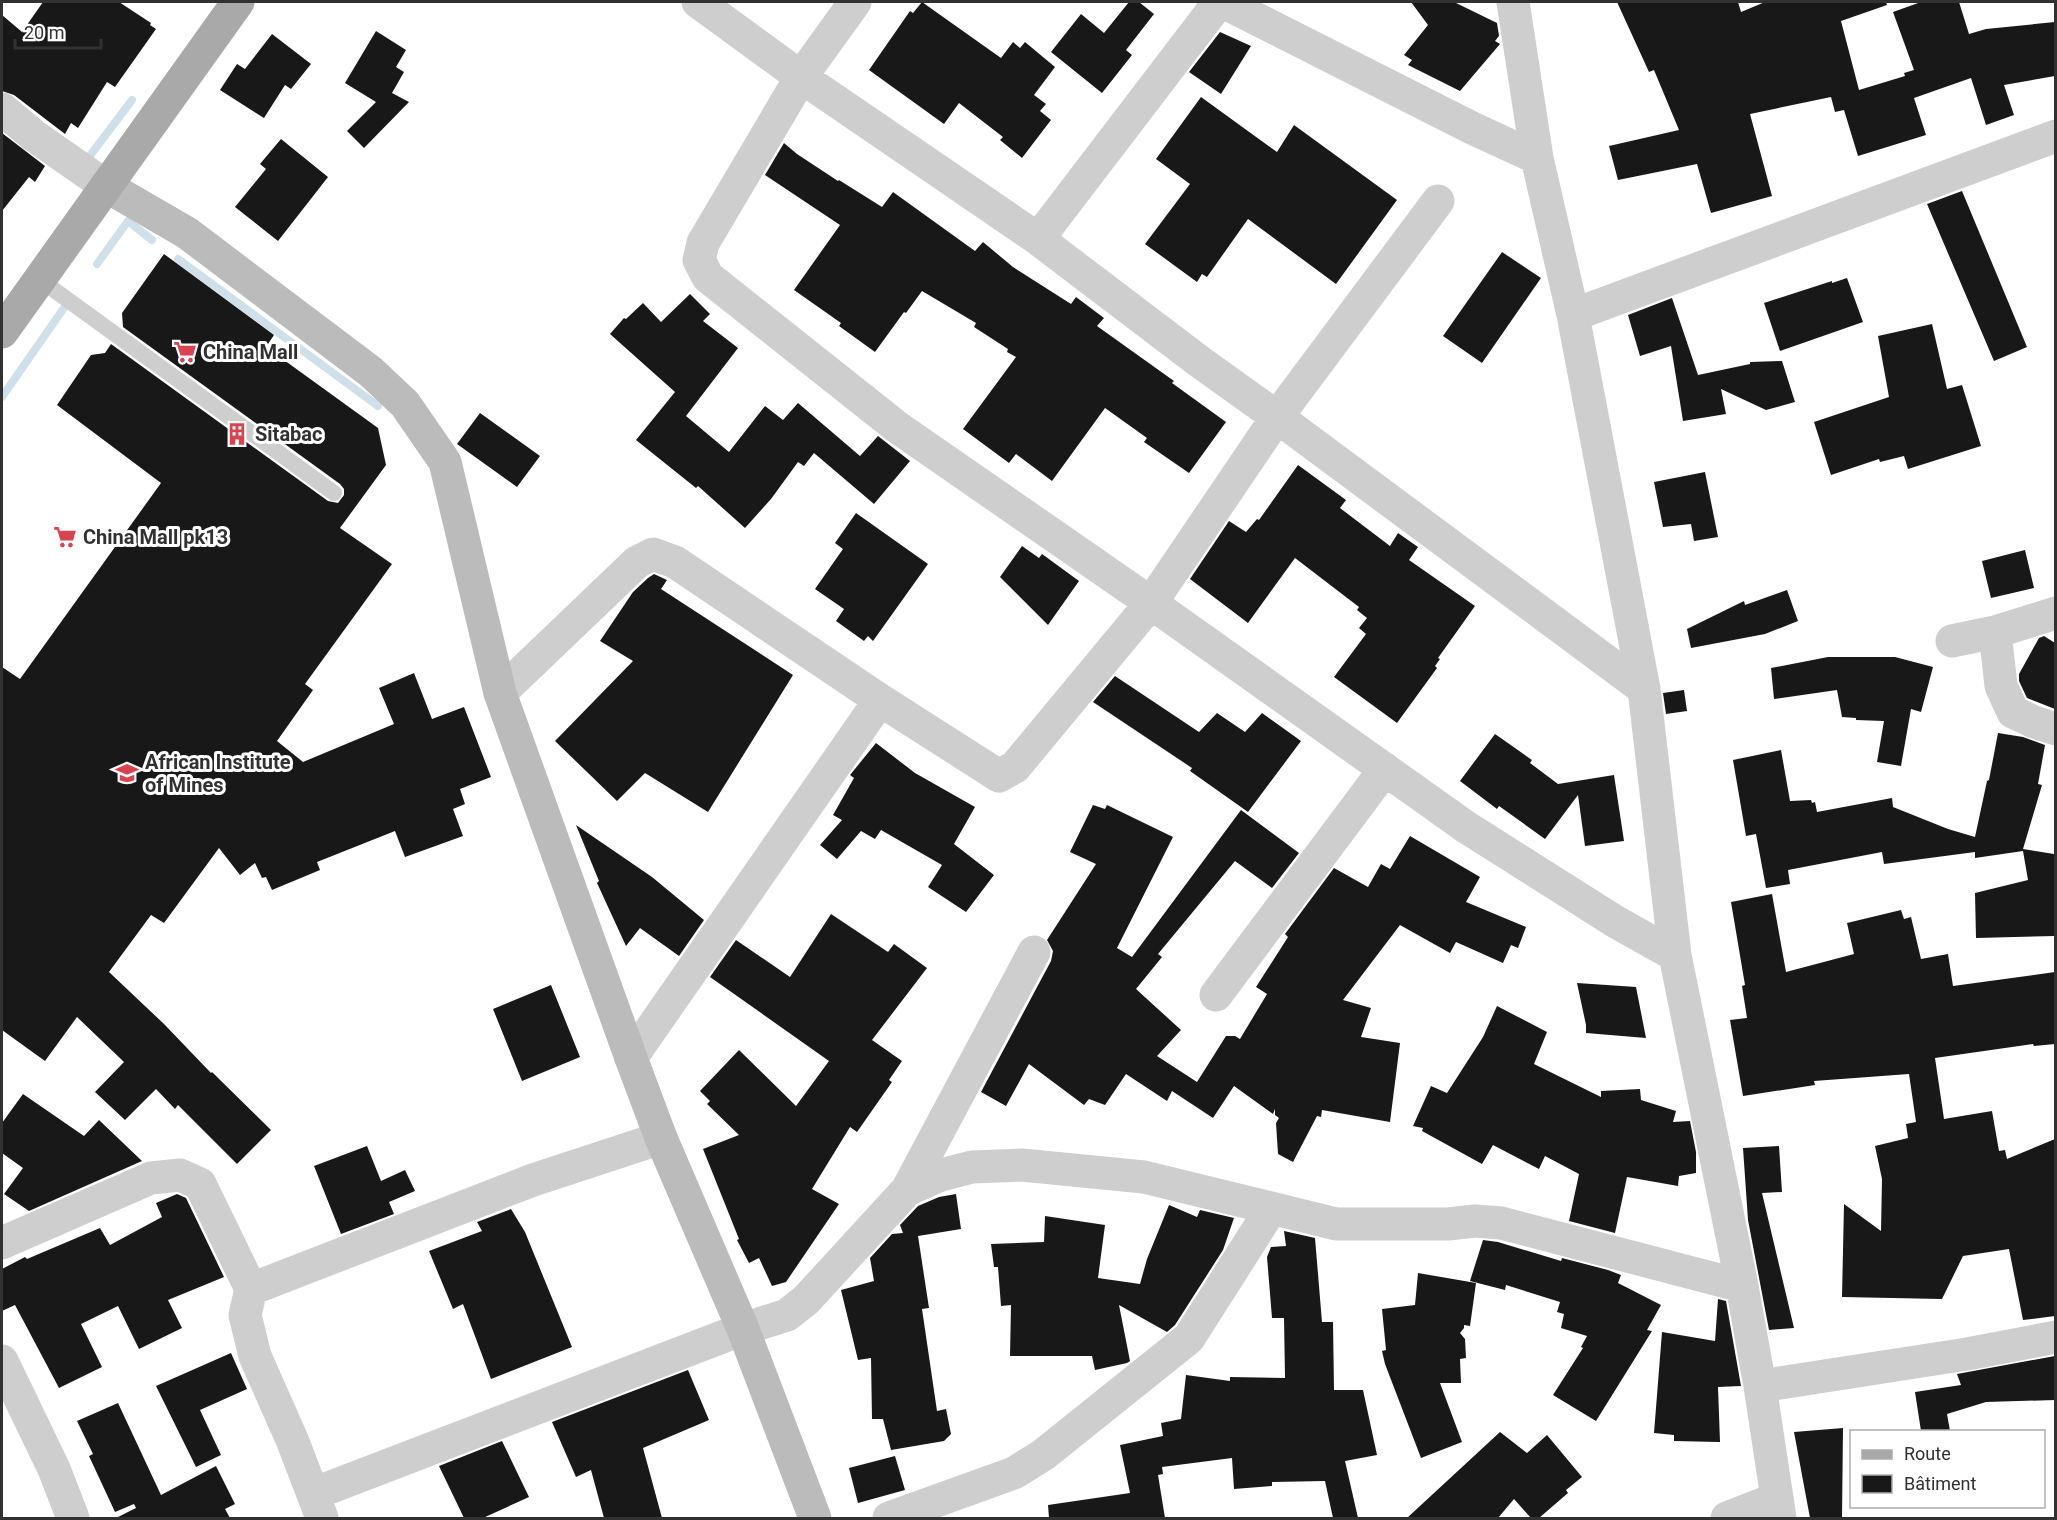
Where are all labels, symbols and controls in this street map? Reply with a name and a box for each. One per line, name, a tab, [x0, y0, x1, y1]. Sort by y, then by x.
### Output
scale bar	[15, 12, 100, 50]
text: 20 m	[24, 22, 64, 43]
supermarket icon: China Mall	[172, 339, 198, 365]
place label: China Mall	[203, 340, 298, 364]
building icon: Sitabac	[224, 421, 250, 447]
place label: Sitabac	[255, 422, 322, 446]
supermarket icon: China Mall pk13	[52, 524, 78, 550]
place label: China Mall pk13	[83, 525, 228, 549]
place label: African Institute of Mines	[145, 750, 291, 797]
school or university icon: African Institute of Mines	[114, 760, 140, 786]
legend	[1850, 1430, 2045, 1508]
text: Route	[1904, 1443, 1951, 1464]
text: Bâtiment	[1904, 1473, 1977, 1494]

